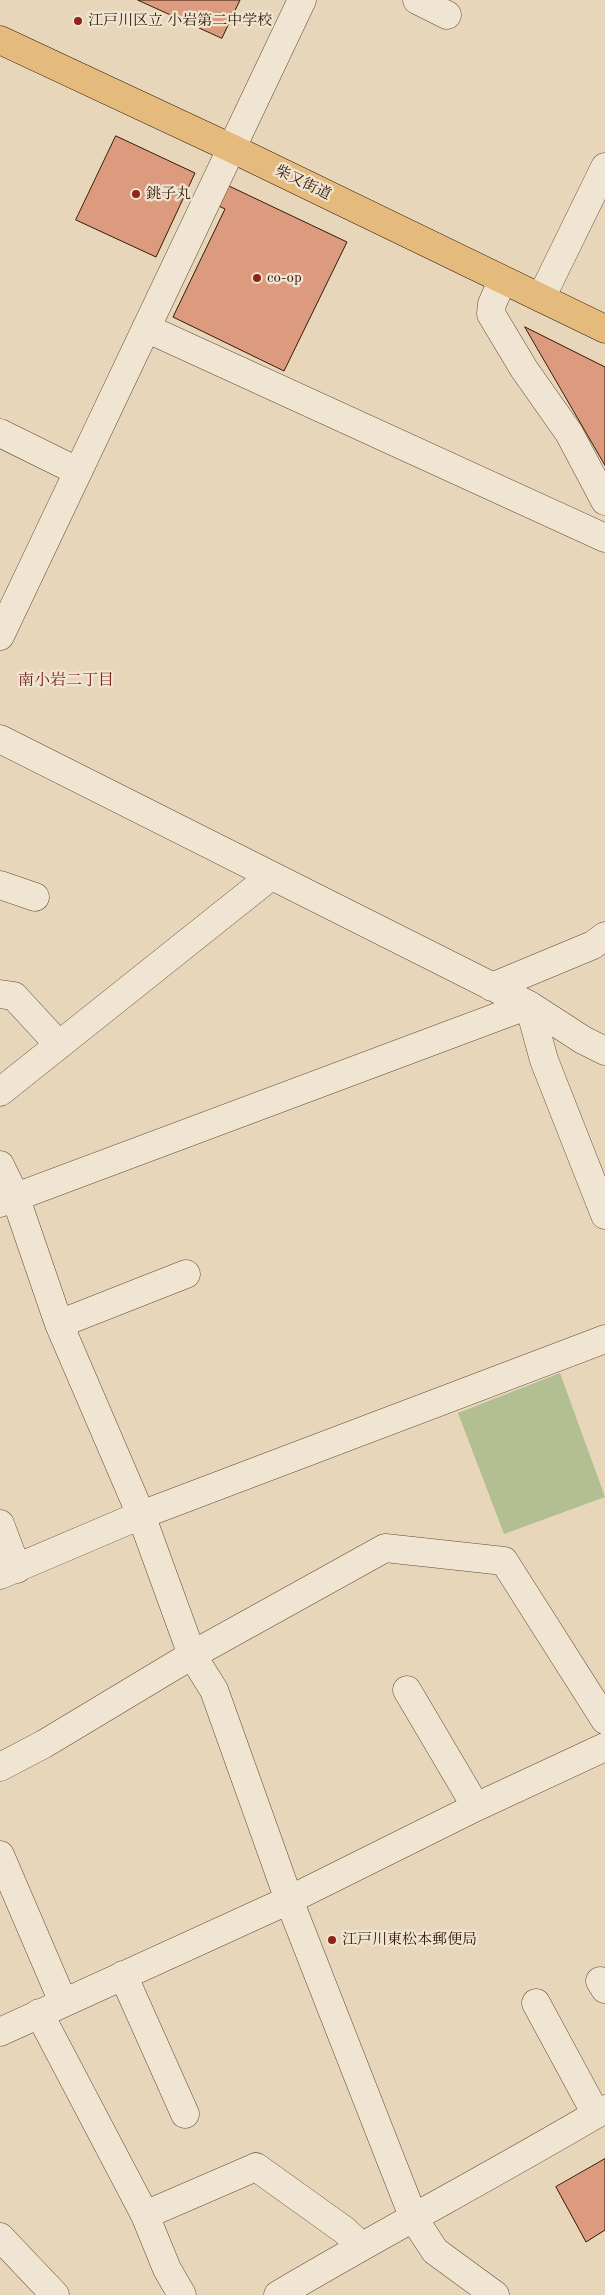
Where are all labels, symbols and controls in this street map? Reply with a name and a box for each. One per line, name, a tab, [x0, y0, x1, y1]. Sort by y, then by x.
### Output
place label: 江戸川区立 小岩第二中学校	[88, 12, 272, 30]
marker: 江戸川区立 小岩第二中学校	[72, 15, 84, 27]
street label: 柴又街道	[272, 162, 334, 204]
place label: 銚子丸	[146, 185, 191, 203]
marker: 銚子丸	[130, 188, 142, 200]
place label: co-op	[267, 269, 302, 287]
marker: co-op	[251, 272, 263, 284]
district label: 南小岩二丁目	[18, 671, 114, 691]
place label: 江戸川東松本郵便局	[342, 1931, 477, 1949]
marker: 江戸川東松本郵便局	[326, 1934, 338, 1946]

